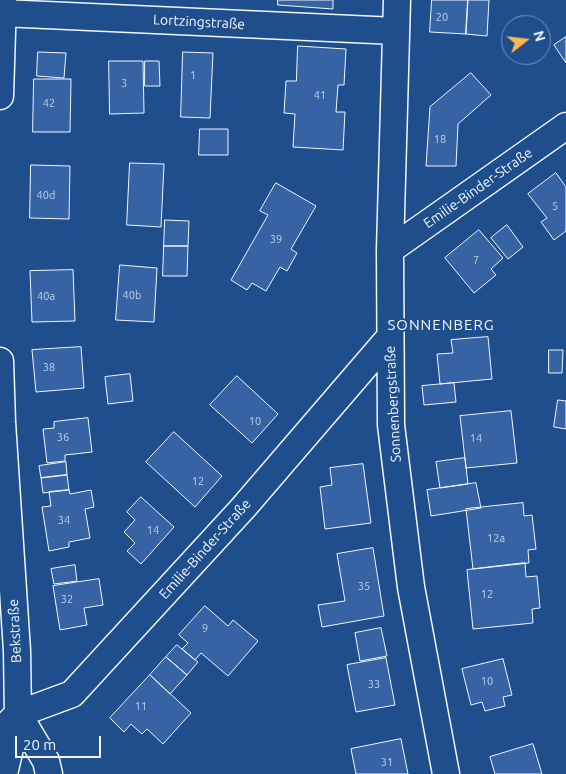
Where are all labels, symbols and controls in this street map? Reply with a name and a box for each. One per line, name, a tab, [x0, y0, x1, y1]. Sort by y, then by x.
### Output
house number: 20	[436, 10, 448, 24]
street label: Lortzingstraße	[153, 11, 245, 33]
north arrow	[501, 15, 551, 65]
text: N	[530, 29, 549, 43]
house number: 1	[190, 68, 196, 82]
house number: 3	[121, 76, 127, 90]
house number: 41	[314, 88, 326, 102]
house number: 42	[43, 96, 55, 110]
house number: 18	[434, 132, 446, 146]
street label: Emilie-Binder-Straße	[420, 144, 536, 232]
house number: 40d	[37, 188, 55, 202]
house number: 5	[552, 199, 558, 213]
house number: 39	[270, 232, 282, 246]
house number: 7	[473, 253, 479, 267]
house number: 40b	[123, 288, 141, 302]
house number: 40a	[37, 289, 55, 303]
district label: SONNENBERG	[386, 316, 496, 334]
street label: Sonnenbergstraße	[382, 345, 404, 463]
house number: 38	[43, 360, 55, 374]
house number: 10	[249, 414, 261, 428]
house number: 36	[57, 430, 69, 444]
house number: 14	[470, 431, 482, 445]
house number: 12	[192, 474, 204, 488]
street label: Emilie-Binder-Straße	[156, 495, 254, 603]
house number: 34	[58, 513, 70, 527]
house number: 14	[147, 523, 159, 537]
house number: 12a	[487, 531, 505, 545]
house number: 35	[358, 579, 370, 593]
house number: 12	[481, 587, 493, 601]
house number: 32	[61, 592, 73, 606]
street label: Bekstraße	[5, 599, 25, 663]
house number: 9	[202, 621, 208, 635]
house number: 10	[481, 674, 493, 688]
house number: 33	[368, 677, 380, 691]
house number: 11	[135, 699, 147, 713]
scale bar	[18, 726, 104, 758]
text: 20 m	[23, 736, 56, 753]
house number: 31	[381, 755, 393, 769]

